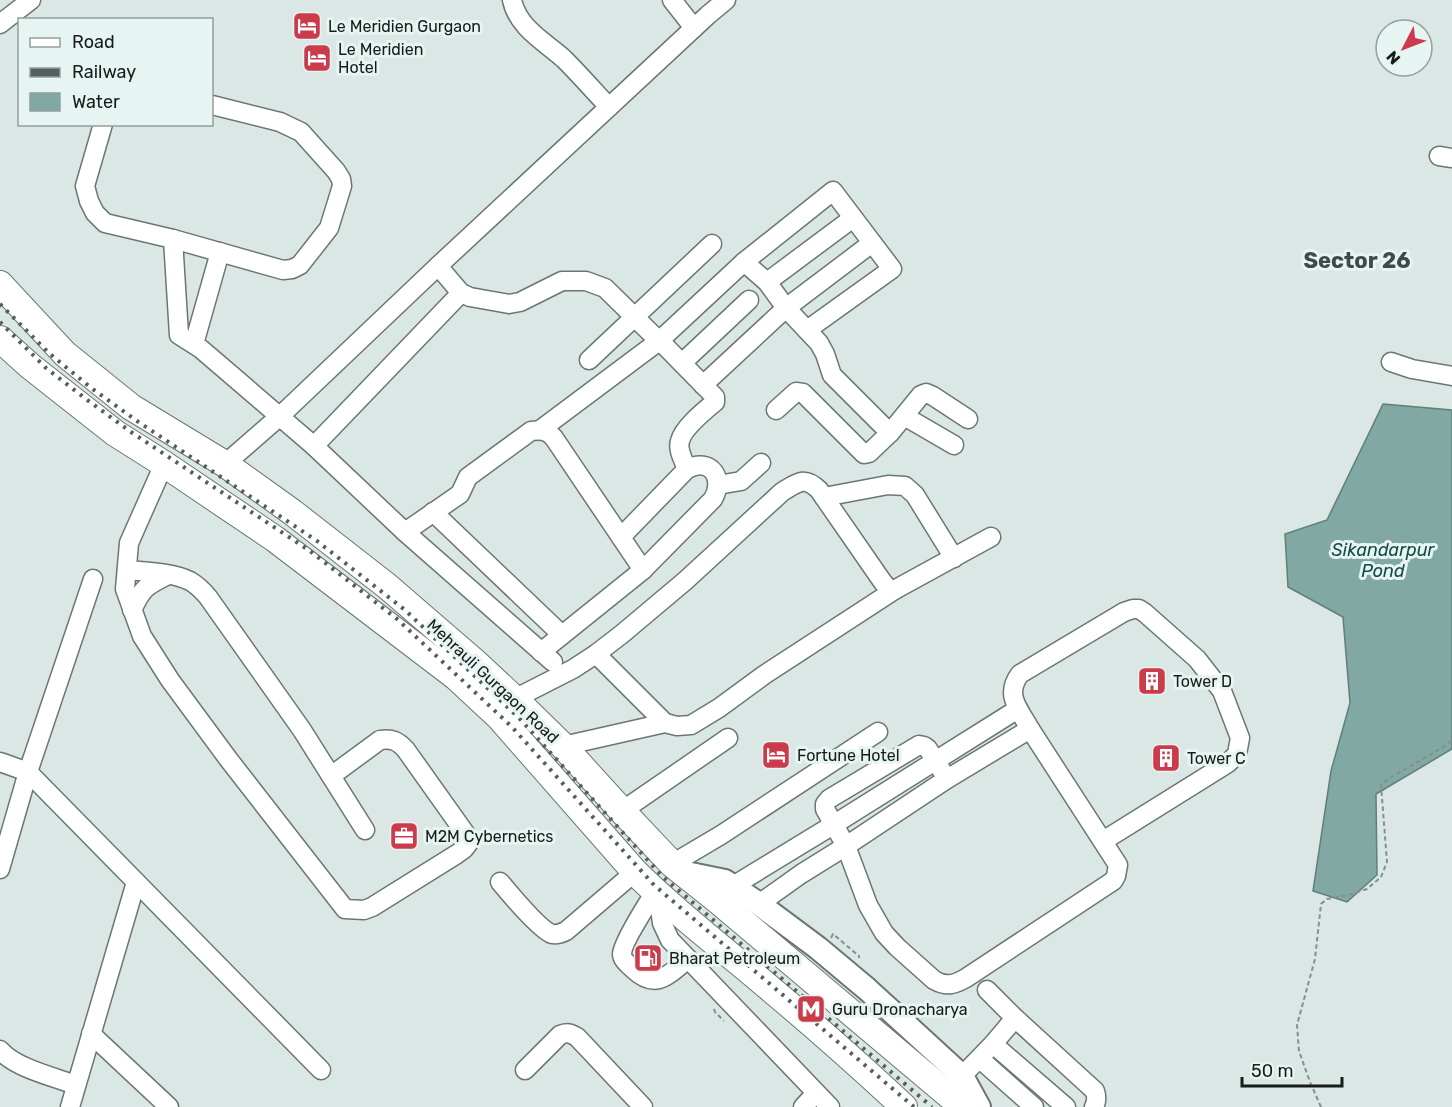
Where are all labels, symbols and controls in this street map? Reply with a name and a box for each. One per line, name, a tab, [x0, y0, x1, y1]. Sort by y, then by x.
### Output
hotel icon: Le Meridien Gurgaon	[291, 10, 323, 42]
place label: Le Meridien Gurgaon	[328, 17, 481, 36]
legend	[18, 18, 213, 126]
north arrow	[1374, 18, 1434, 78]
text: Road	[72, 31, 115, 53]
place label: Le Meridien Hotel	[338, 40, 423, 77]
hotel icon: Le Meridien Hotel	[301, 42, 333, 74]
text: N	[1382, 47, 1404, 68]
text: Railway	[72, 61, 136, 83]
text: Water	[72, 91, 120, 113]
district label: Sector 26	[1303, 247, 1411, 274]
water label: Sikandarpur Pond	[1332, 539, 1436, 582]
street label: Mehrauli Gurgaon Road	[423, 615, 563, 747]
building icon: Tower D	[1136, 665, 1168, 697]
place label: Tower D	[1173, 672, 1232, 691]
hotel icon: Fortune Hotel	[760, 739, 792, 771]
building icon: Tower C	[1150, 742, 1182, 774]
place label: Fortune Hotel	[797, 746, 900, 765]
place label: Tower C	[1187, 749, 1246, 768]
office icon: M2M Cybernetics	[388, 820, 420, 852]
place label: M2M Cybernetics	[425, 827, 554, 846]
fuel station icon: Bharat Petroleum	[632, 942, 664, 974]
place label: Bharat Petroleum	[669, 949, 800, 968]
metro station icon: Guru Dronacharya	[795, 993, 827, 1025]
place label: Guru Dronacharya	[832, 1000, 968, 1019]
scale bar	[1242, 1050, 1342, 1088]
text: 50 m	[1251, 1060, 1294, 1082]

